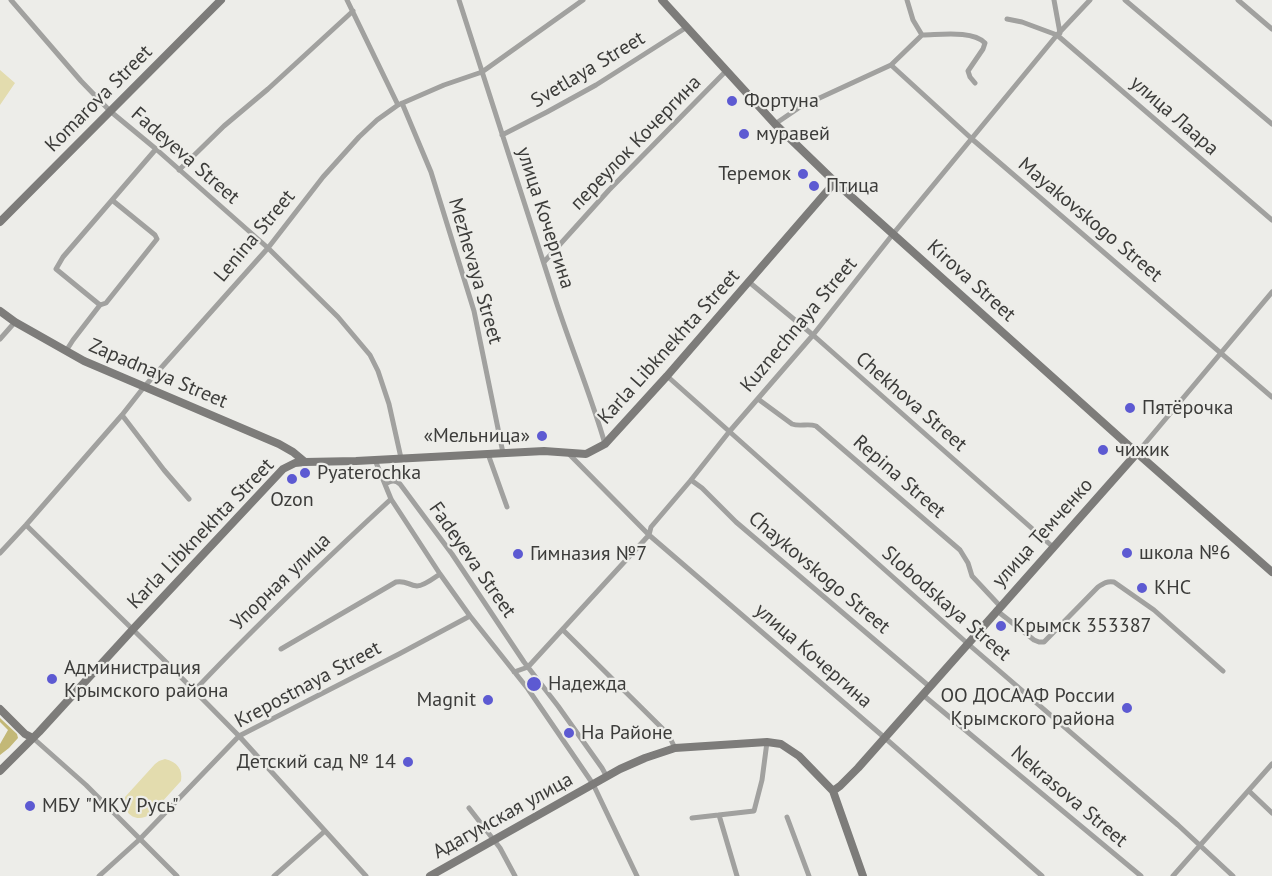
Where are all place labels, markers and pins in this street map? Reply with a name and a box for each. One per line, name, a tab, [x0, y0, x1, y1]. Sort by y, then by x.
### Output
place label: Фортуна	[744, 89, 819, 113]
marker: Фортуна	[725, 94, 739, 108]
place label: муравей	[756, 122, 830, 146]
marker: муравей	[737, 127, 751, 141]
place label: Теремок	[718, 162, 791, 186]
marker: Теремок	[796, 167, 810, 181]
place label: Птица	[826, 174, 879, 198]
marker: Птица	[807, 179, 821, 193]
place label: Пятёрочка	[1142, 396, 1233, 420]
marker: Пятёрочка	[1123, 401, 1137, 415]
place label: «Мельница»	[423, 424, 530, 448]
marker: «Мельница»	[535, 429, 549, 443]
place label: чижик	[1115, 438, 1169, 462]
marker: чижик	[1096, 443, 1110, 457]
place label: Pyaterochka	[317, 461, 421, 485]
marker: Pyaterochka	[298, 466, 312, 480]
marker: Ozon	[285, 472, 299, 486]
place label: Ozon	[270, 488, 314, 512]
place label: школа №6	[1139, 541, 1230, 565]
place label: Гимназия №7	[530, 542, 647, 566]
marker: школа №6	[1120, 546, 1134, 560]
marker: Гимназия №7	[511, 547, 525, 561]
place label: КНС	[1154, 576, 1191, 600]
marker: КНС	[1135, 581, 1149, 595]
place label: Крымск 353387	[1013, 614, 1151, 638]
marker: Крымск 353387	[994, 619, 1008, 633]
place label: Администрация Крымского района	[64, 656, 228, 703]
marker: Администрация Крымского района	[45, 672, 59, 686]
place label: Надежда	[548, 672, 627, 696]
marker: Надежда	[525, 675, 543, 693]
place label: ОО ДОСААФ России Крымского района	[940, 684, 1115, 731]
place label: Magnit	[416, 688, 476, 712]
marker: Magnit	[481, 693, 495, 707]
marker: ОО ДОСААФ России Крымского района	[1120, 701, 1134, 715]
place label: На Районе	[581, 721, 673, 745]
marker: На Районе	[562, 726, 576, 740]
place label: Детский сад № 14	[237, 750, 396, 774]
marker: Детский сад № 14	[401, 755, 415, 769]
place label: МБУ "МКУ Русь"	[42, 794, 179, 818]
marker: МБУ "МКУ Русь"	[23, 799, 37, 813]

